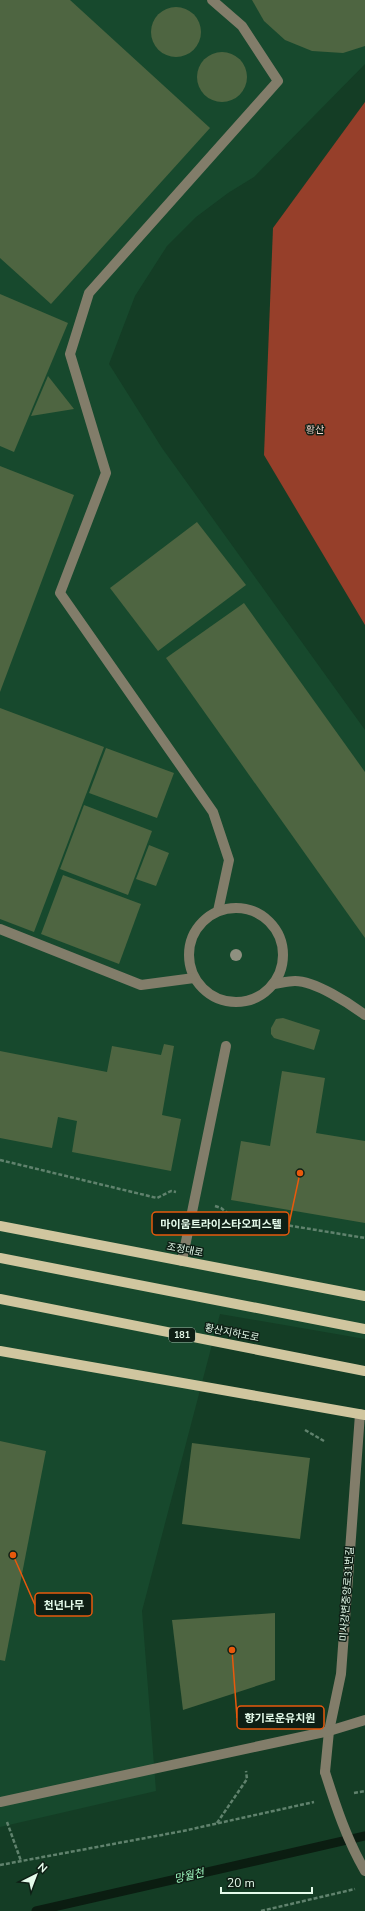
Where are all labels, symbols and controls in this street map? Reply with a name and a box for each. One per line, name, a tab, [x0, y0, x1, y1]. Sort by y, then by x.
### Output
park label: 황산	[306, 423, 324, 437]
callout: 마이움트라이스타오피스텔	[152, 1212, 289, 1235]
text: 마이움트라이스타오피스텔	[160, 1217, 282, 1232]
street label: 조정대로	[166, 1240, 204, 1260]
street label: 황산지하도로	[204, 1321, 260, 1345]
road number: 181	[169, 1328, 195, 1342]
street label: 미사강변중앙로31번길	[337, 1546, 357, 1642]
callout: 천년나무	[35, 1593, 92, 1616]
text: 천년나무	[44, 1598, 84, 1613]
callout: 향기로운유치원	[237, 1706, 324, 1729]
text: 향기로운유치원	[245, 1711, 315, 1726]
north arrow	[16, 1855, 56, 1895]
text: N	[34, 1860, 50, 1876]
water label: 망월천	[173, 1865, 207, 1887]
scale bar	[221, 1869, 312, 1895]
text: 20 m	[227, 1875, 255, 1891]

